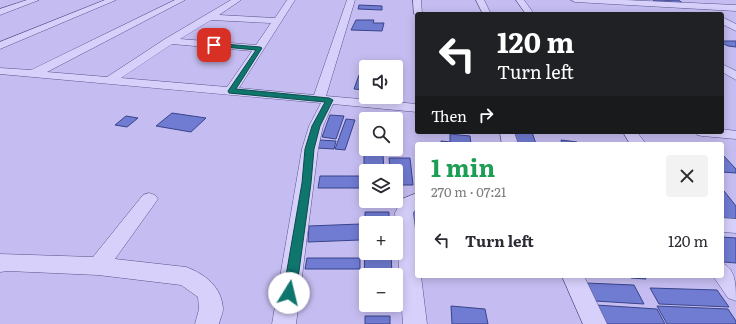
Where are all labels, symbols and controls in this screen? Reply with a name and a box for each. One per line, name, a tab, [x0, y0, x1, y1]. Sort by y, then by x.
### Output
text: 120 m	[497, 20, 574, 62]
pin	[197, 28, 231, 62]
icon: left	[431, 28, 483, 80]
icon: arrive	[203, 34, 225, 56]
text: Turn left	[497, 58, 574, 85]
map controls	[359, 60, 403, 312]
button: sound	[359, 60, 403, 104]
text: Then	[431, 104, 467, 127]
icon: right	[475, 104, 497, 126]
button: search	[359, 112, 403, 156]
text: 1 min	[431, 149, 495, 184]
button: close	[666, 155, 708, 197]
button: layers	[359, 164, 403, 208]
text: 270 m · 07:21	[431, 182, 506, 201]
button: +	[359, 216, 403, 260]
icon: left	[431, 229, 453, 251]
text: Turn left	[465, 229, 534, 252]
text: 120 m	[668, 229, 708, 252]
button: −	[359, 268, 403, 312]
position arrow	[268, 272, 310, 314]

